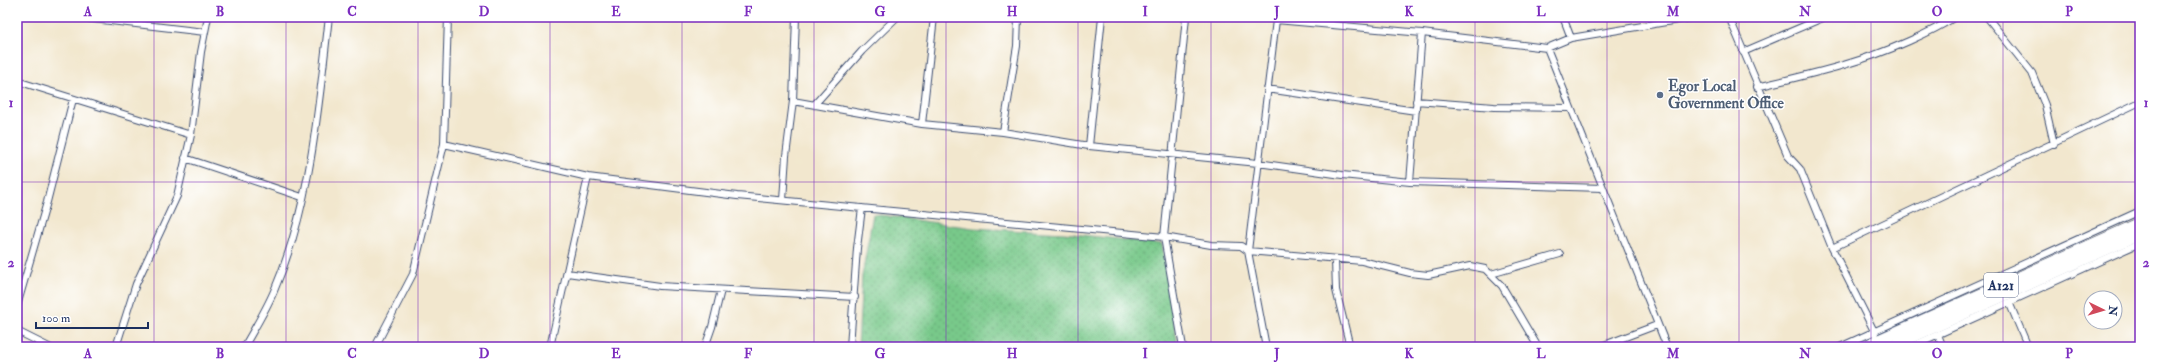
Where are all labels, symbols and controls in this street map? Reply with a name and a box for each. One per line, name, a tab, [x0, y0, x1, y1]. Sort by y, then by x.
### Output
text: A	[83, 4, 93, 20]
text: B	[216, 4, 224, 20]
text: C	[347, 4, 357, 20]
text: D	[479, 4, 490, 20]
text: E	[611, 4, 621, 20]
text: F	[744, 4, 753, 20]
text: G	[875, 4, 886, 20]
text: H	[1007, 4, 1018, 20]
text: I	[1142, 4, 1148, 20]
text: J	[1273, 4, 1280, 21]
text: K	[1404, 4, 1414, 20]
text: L	[1536, 4, 1546, 20]
text: M	[1666, 4, 1680, 20]
text: N	[1798, 4, 1811, 20]
text: O	[1932, 4, 1943, 20]
text: P	[2065, 4, 2073, 20]
place label: Egor Local Government Office	[1668, 77, 1785, 113]
marker: Egor Local Government Office	[1655, 90, 1665, 100]
text: 1	[9, 95, 14, 111]
text: 1	[2144, 95, 2149, 111]
text: 2	[8, 255, 15, 271]
text: 2	[2143, 255, 2150, 271]
road number: A121	[1984, 273, 2018, 297]
north arrow	[2083, 290, 2123, 330]
scale bar	[36, 304, 148, 330]
text: N	[2105, 304, 2119, 317]
text: 100 m	[42, 311, 71, 326]
text: A	[83, 346, 93, 362]
text: B	[216, 346, 224, 362]
text: C	[347, 346, 357, 362]
text: D	[479, 346, 490, 362]
text: E	[611, 346, 621, 362]
text: F	[744, 346, 753, 362]
text: G	[875, 346, 886, 362]
text: H	[1007, 346, 1018, 362]
text: I	[1142, 346, 1148, 362]
text: J	[1273, 346, 1280, 363]
text: K	[1404, 346, 1414, 362]
text: L	[1536, 346, 1546, 362]
text: M	[1666, 346, 1680, 362]
text: N	[1798, 346, 1811, 362]
text: O	[1932, 346, 1943, 362]
text: P	[2065, 346, 2073, 362]

